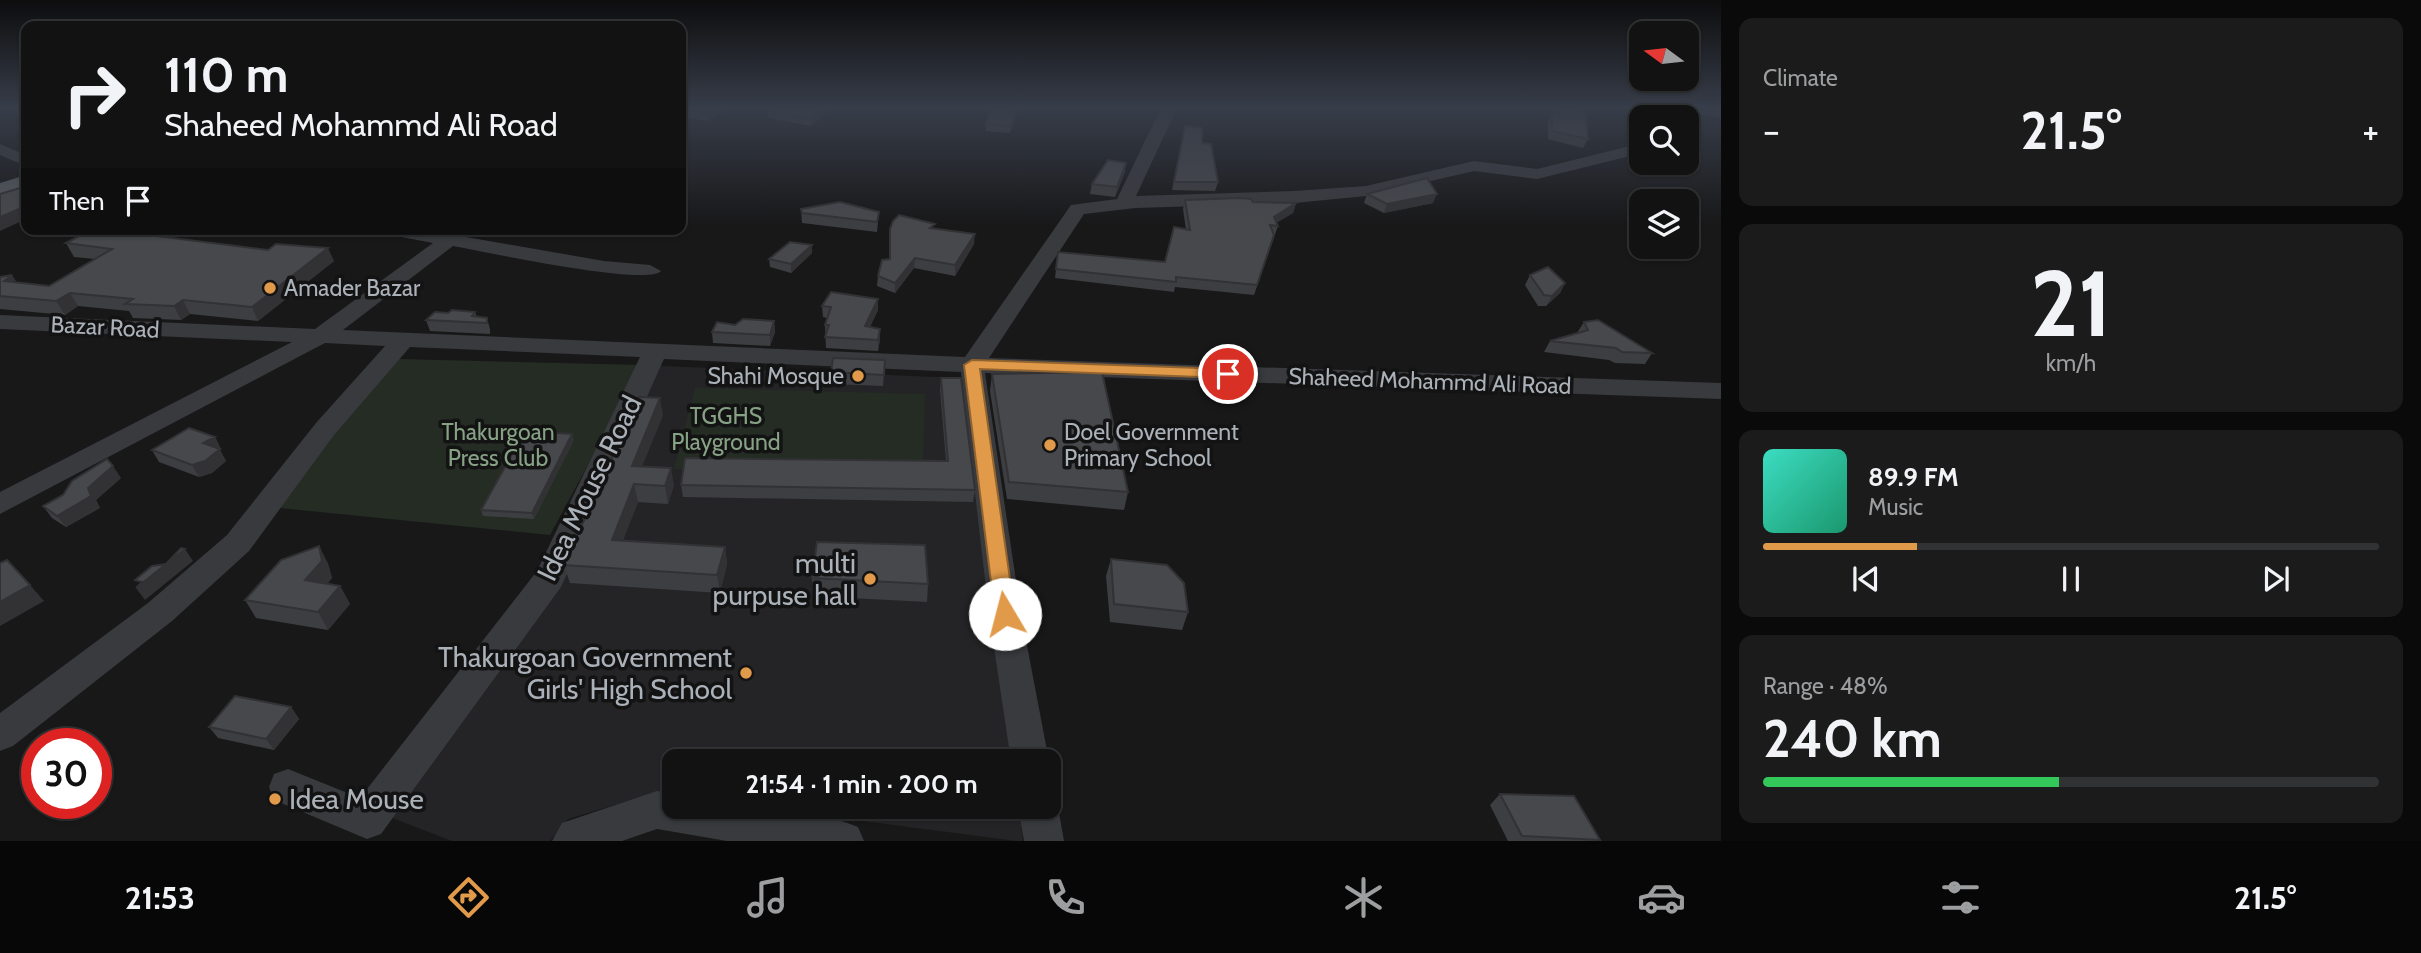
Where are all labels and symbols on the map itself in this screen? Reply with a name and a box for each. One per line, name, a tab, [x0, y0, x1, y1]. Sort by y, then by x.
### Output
north arrow	[1629, 21, 1699, 91]
place label: Amader Bazar	[284, 274, 421, 302]
marker: Amader Bazar	[262, 280, 278, 296]
street label: Bazar Road	[50, 310, 160, 344]
pin	[1198, 344, 1258, 404]
place label: Shahi Mosque	[707, 362, 844, 390]
street label: Shaheed Mohammd Ali Road	[1288, 362, 1572, 400]
marker: Shahi Mosque	[850, 368, 866, 384]
street label: Idea Mouse Road	[529, 390, 649, 586]
park label: TGGHS Playground	[671, 402, 781, 456]
park label: Thakurgoan Press Club	[441, 418, 555, 472]
place label: Doel Government Primary School	[1064, 418, 1239, 472]
marker: Doel Government Primary School	[1042, 437, 1058, 453]
place label: multi purpuse hall	[713, 546, 856, 612]
marker: multi purpuse hall	[862, 571, 878, 587]
position arrow	[968, 577, 1042, 651]
place label: Thakurgoan Government Girls' High School	[438, 640, 732, 706]
marker: Thakurgoan Government Girls' High School	[738, 665, 754, 681]
speed limit sign: 30	[21, 728, 112, 819]
place label: Idea Mouse	[289, 782, 424, 816]
marker: Idea Mouse	[267, 791, 283, 807]

